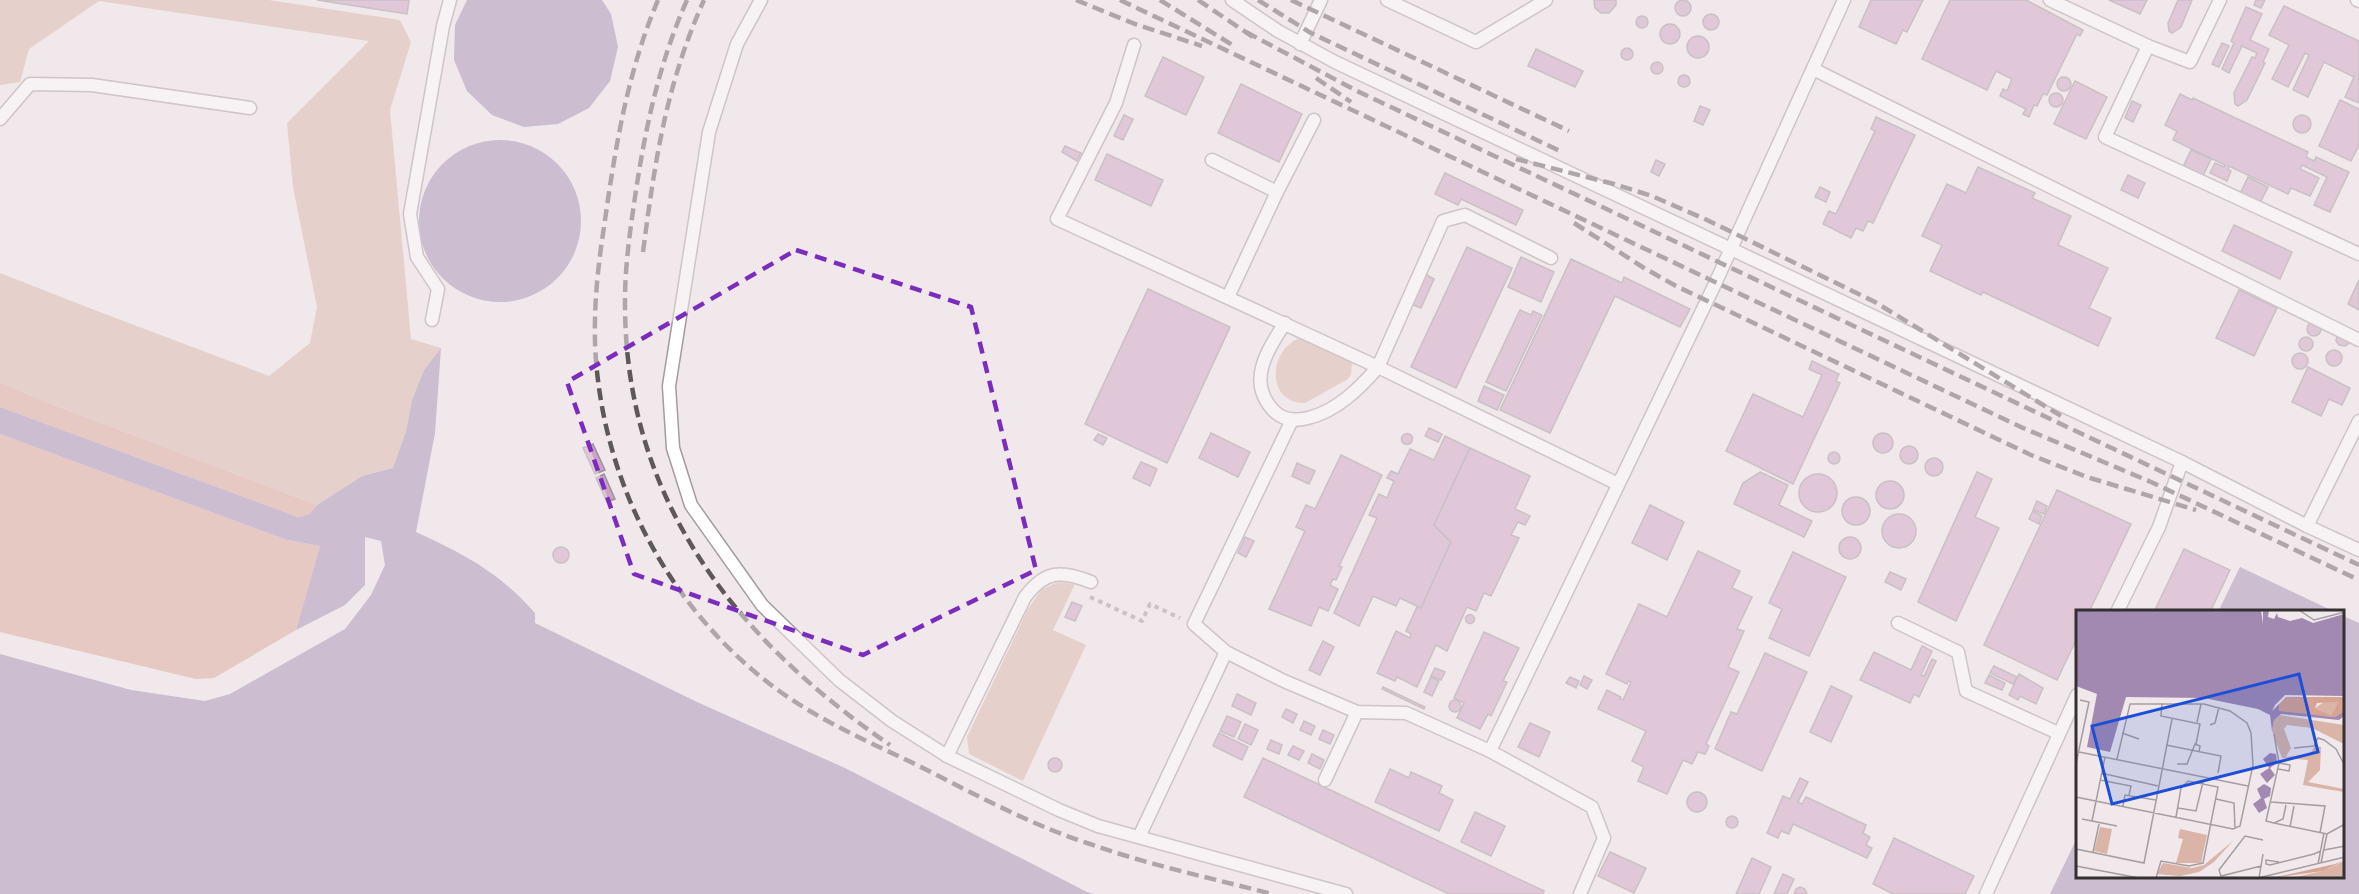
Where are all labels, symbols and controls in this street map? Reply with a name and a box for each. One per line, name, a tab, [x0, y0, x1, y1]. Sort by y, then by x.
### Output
inset map	[2076, 610, 2344, 879]

